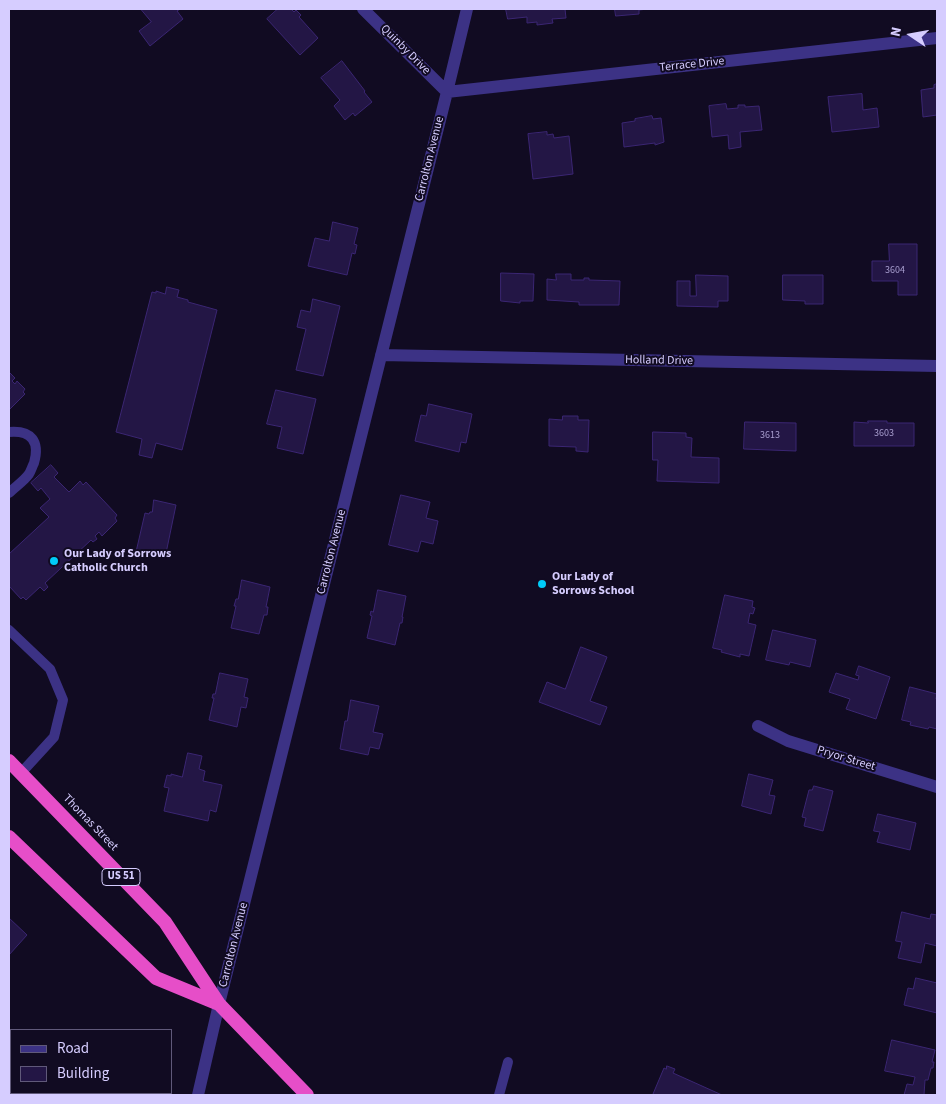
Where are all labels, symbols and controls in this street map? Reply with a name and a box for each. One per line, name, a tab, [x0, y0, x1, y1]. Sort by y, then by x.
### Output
north arrow	[886, 10, 936, 60]
street label: Quinby Drive	[377, 22, 433, 78]
text: N	[886, 25, 907, 39]
street label: Terrace Drive	[659, 54, 725, 76]
street label: Carrolton Avenue	[412, 115, 448, 203]
house number: 3604	[885, 265, 905, 277]
street label: Holland Drive	[625, 353, 693, 369]
house number: 3603	[874, 428, 894, 440]
house number: 3613	[760, 430, 780, 442]
street label: Carrolton Avenue	[314, 508, 350, 596]
place label: Our Lady of Sorrows Catholic Church	[64, 547, 171, 575]
marker: Our Lady of Sorrows Catholic Church	[48, 555, 60, 567]
place label: Our Lady of Sorrows School	[552, 570, 634, 598]
marker: Our Lady of Sorrows School	[536, 578, 548, 590]
street label: Pryor Street	[815, 743, 877, 775]
street label: Thomas Street	[59, 792, 121, 854]
road number: US 51	[102, 869, 140, 886]
street label: Carrolton Avenue	[216, 901, 252, 989]
legend	[10, 1029, 172, 1094]
text: Road	[57, 1038, 89, 1059]
text: Building	[57, 1063, 109, 1084]

